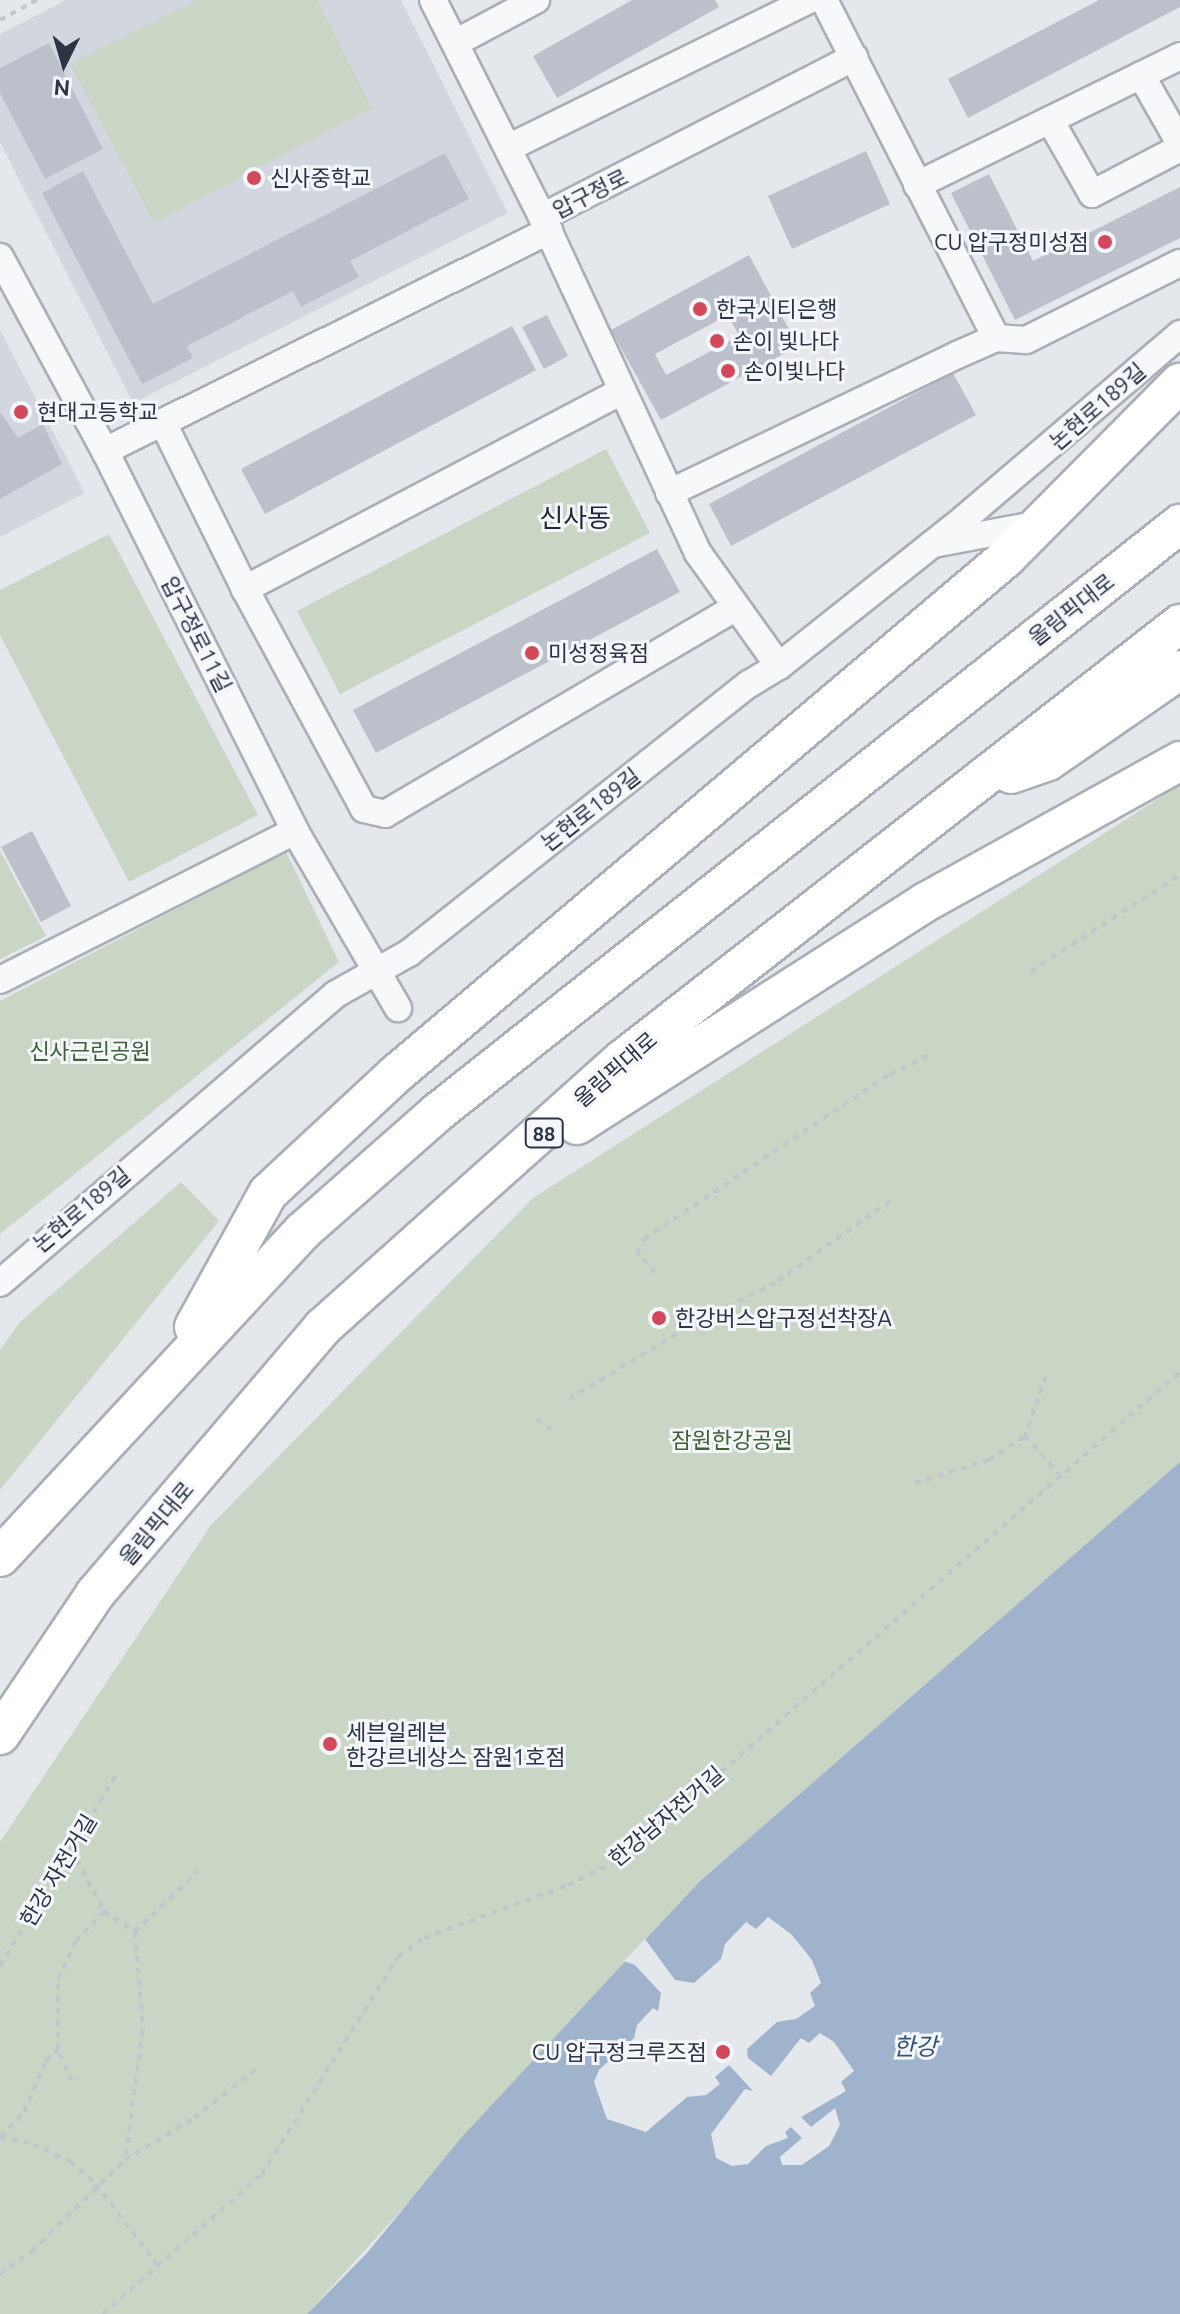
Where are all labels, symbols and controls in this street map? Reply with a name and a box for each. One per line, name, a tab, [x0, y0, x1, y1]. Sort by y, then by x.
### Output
north arrow	[24, 24, 104, 104]
text: N	[53, 75, 71, 102]
street label: 압구정로	[548, 163, 632, 223]
place label: 신사중학교	[270, 165, 371, 191]
marker: 신사중학교	[245, 169, 263, 187]
place label: CU 압구정미성점	[934, 229, 1089, 255]
marker: CU 압구정미성점	[1096, 233, 1114, 251]
place label: 한국시티은행	[716, 296, 837, 322]
marker: 한국시티은행	[691, 300, 709, 318]
place label: 손이 빛나다	[733, 328, 839, 354]
marker: 손이 빛나다	[708, 332, 726, 350]
street label: 논현로189길	[1044, 357, 1150, 455]
place label: 손이빛나다	[744, 358, 845, 384]
marker: 손이빛나다	[719, 362, 737, 380]
place label: 현대고등학교	[37, 399, 158, 425]
marker: 현대고등학교	[12, 403, 30, 421]
district label: 신사동	[539, 502, 611, 534]
street label: 올림픽대로	[1023, 567, 1119, 651]
street label: 압구정로11길	[157, 572, 237, 696]
place label: 미성정육점	[548, 640, 649, 666]
marker: 미성정육점	[523, 644, 541, 662]
street label: 논현로189길	[535, 762, 645, 856]
street label: 올림픽대로	[568, 1026, 662, 1112]
park label: 신사근린공원	[29, 1038, 151, 1064]
road number: 88	[524, 1117, 564, 1149]
street label: 논현로189길	[27, 1161, 135, 1257]
place label: 한강버스압구정선착장A	[675, 1305, 892, 1331]
marker: 한강버스압구정선착장A	[650, 1309, 668, 1327]
park label: 잠원한강공원	[671, 1427, 793, 1453]
street label: 올림픽대로	[113, 1476, 199, 1570]
place label: 세븐일레븐 한강르네상스 잠원1호점	[346, 1718, 566, 1770]
marker: 세븐일레븐 한강르네상스 잠원1호점	[321, 1735, 339, 1753]
street label: 한강남자전거길	[603, 1760, 729, 1872]
street label: 한강 자전거길	[14, 1809, 102, 1931]
water label: 한강	[893, 2033, 937, 2061]
place label: CU 압구정크루즈점	[532, 2039, 707, 2065]
marker: CU 압구정크루즈점	[714, 2043, 732, 2061]

